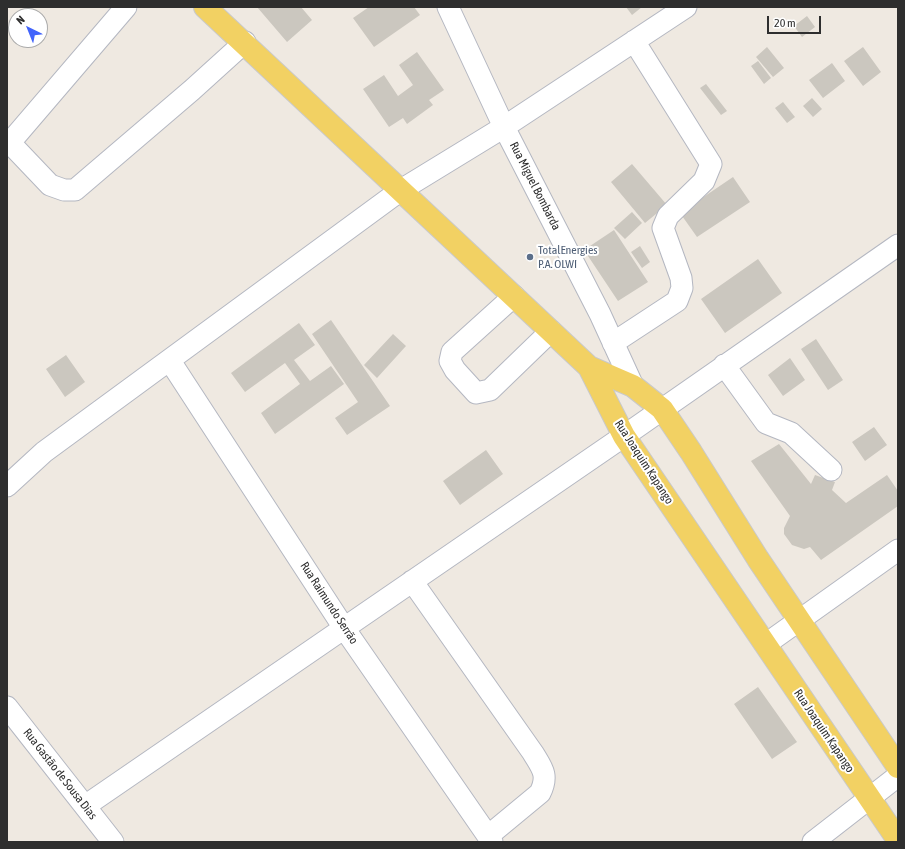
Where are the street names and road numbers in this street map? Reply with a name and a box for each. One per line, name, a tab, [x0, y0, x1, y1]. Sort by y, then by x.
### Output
street label: Rua Miguel Bombarda	[507, 139, 563, 233]
street label: Rua Joaquim Kapango	[611, 417, 677, 507]
street label: Rua Raimundo Serrão	[297, 559, 361, 647]
street label: Rua Joaquim Kapango	[791, 687, 857, 775]
street label: Rua Gastão de Sousa Dias	[20, 726, 100, 822]

